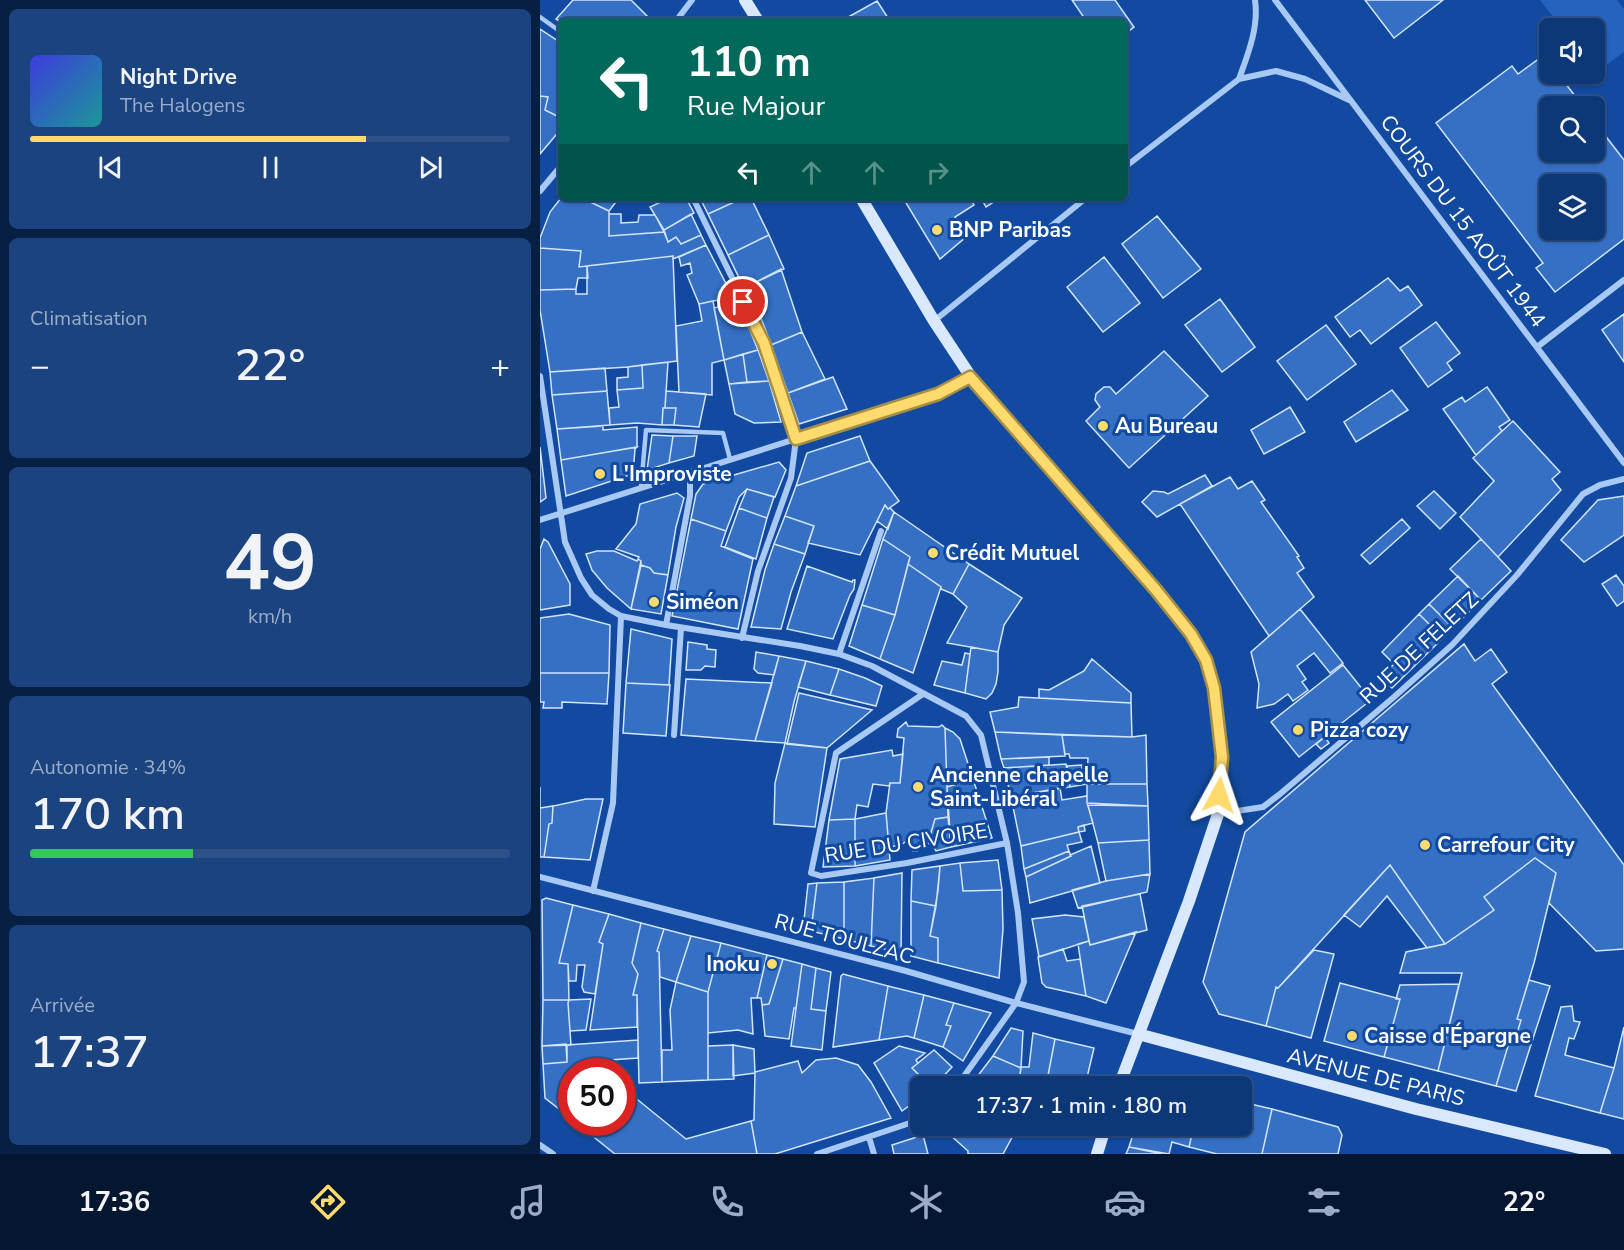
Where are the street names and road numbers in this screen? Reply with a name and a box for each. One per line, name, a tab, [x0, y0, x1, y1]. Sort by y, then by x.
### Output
street label: COURS DU 15 AOÛT 1944	[1374, 109, 1552, 333]
street label: RUE DE FELETZ	[1354, 586, 1484, 710]
street label: RUE DU CIVOIRE	[822, 816, 990, 870]
street label: RUE TOULZAC	[771, 907, 917, 971]
street label: AVENUE DE PARIS	[1284, 1041, 1468, 1113]

